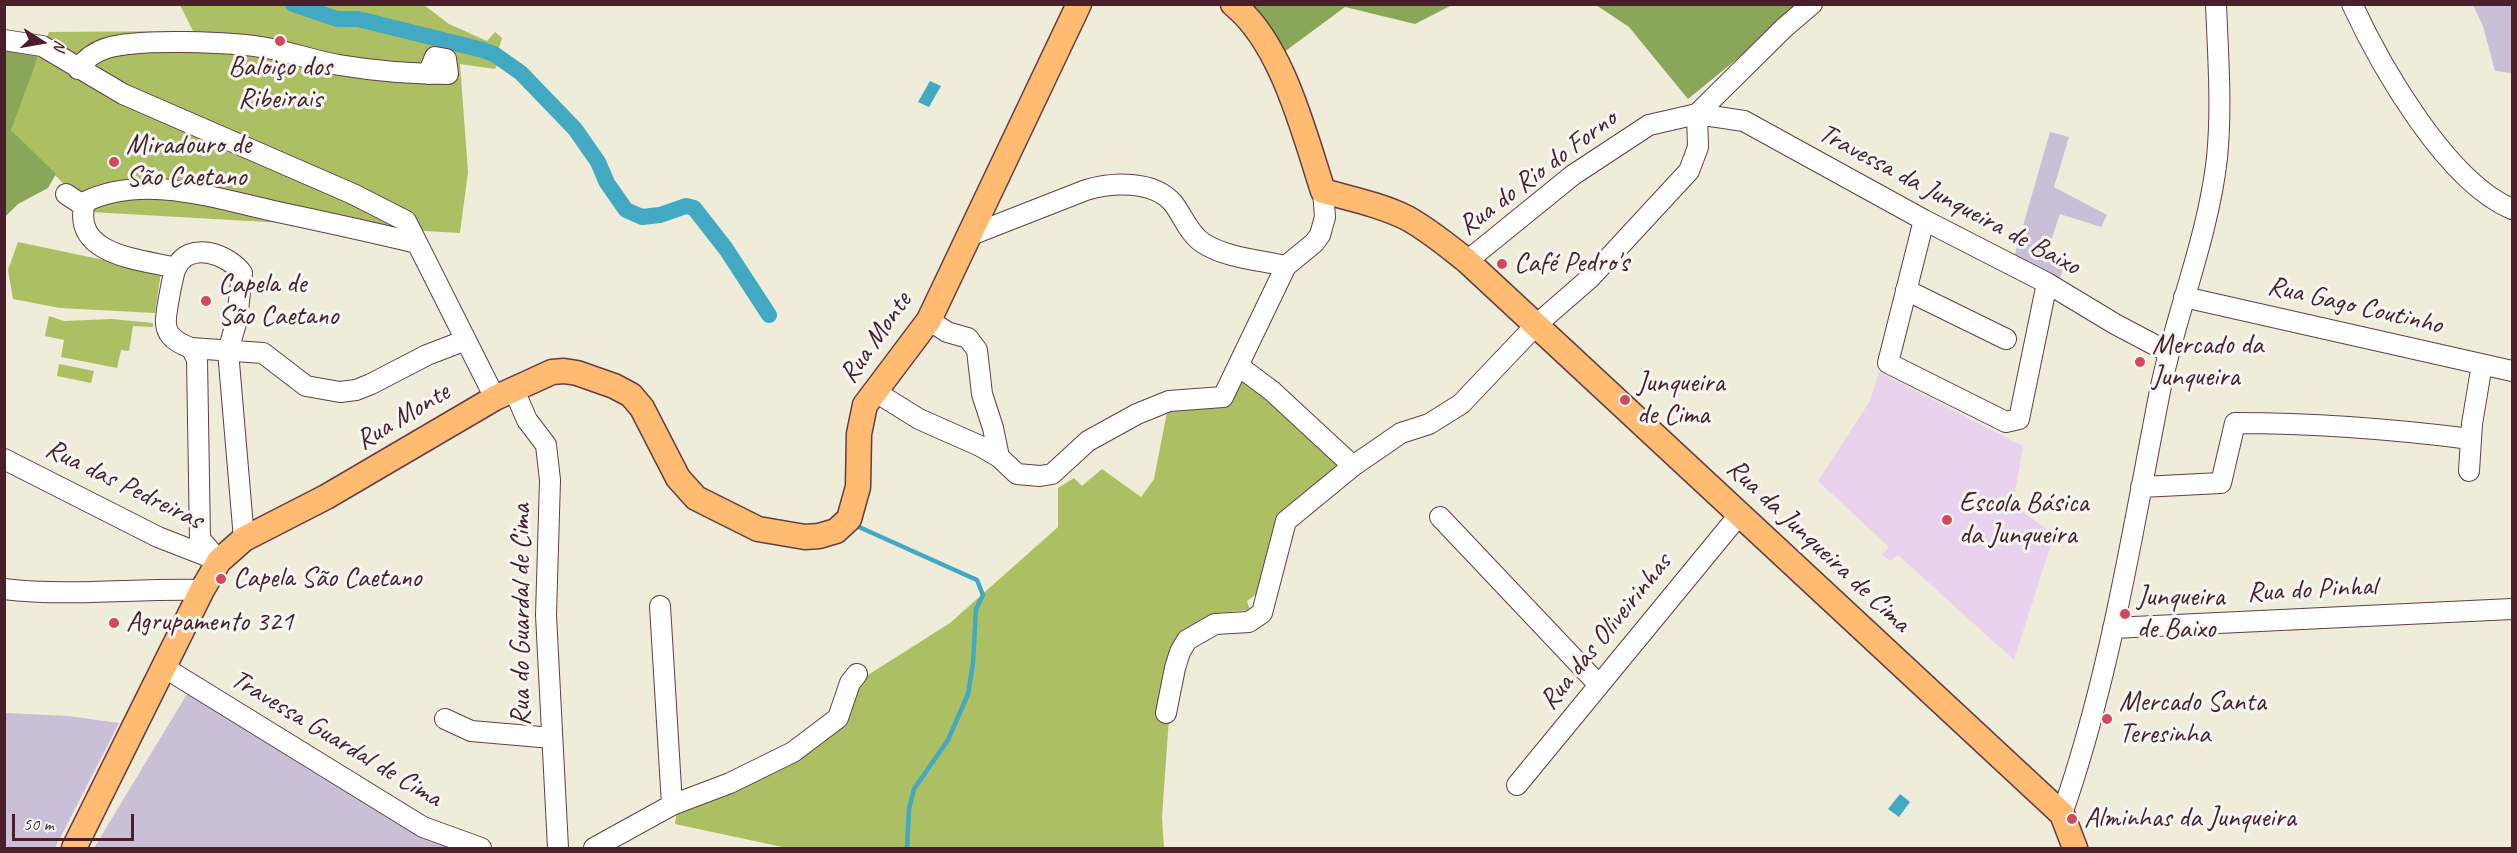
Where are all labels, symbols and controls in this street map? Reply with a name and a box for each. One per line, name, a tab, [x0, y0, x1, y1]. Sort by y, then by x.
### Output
north arrow	[12, 12, 72, 72]
marker: Baloiço dos Ribeirais	[273, 34, 287, 48]
text: N	[49, 39, 70, 52]
place label: Baloiço dos Ribeirais	[228, 51, 332, 117]
street label: Rua do Rio do Forno	[1452, 103, 1624, 243]
street label: Travessa da Junqueira de Baixo	[1813, 117, 2085, 283]
place label: Miradouro de São Caetano	[126, 129, 251, 195]
marker: Miradouro de São Caetano	[107, 155, 121, 169]
place label: Café Pedro's	[1514, 247, 1629, 281]
marker: Café Pedro's	[1495, 257, 1509, 271]
place label: Capela de São Caetano	[218, 268, 338, 334]
street label: Rua Gago Coutinho	[2264, 270, 2446, 342]
street label: Rua Monte	[833, 286, 919, 390]
marker: Capela de São Caetano	[199, 294, 213, 308]
place label: Mercado da Junqueira	[2152, 329, 2263, 395]
marker: Mercado da Junqueira	[2133, 355, 2147, 369]
place label: Junqueira de Cima	[1637, 367, 1725, 433]
street label: Rua Monte	[350, 376, 456, 458]
marker: Junqueira de Cima	[1618, 393, 1632, 407]
street label: Rua das Pedreiras	[40, 432, 208, 538]
street label: Rua da Junqueira de Cima	[1719, 452, 1917, 640]
place label: Escola Básica da Junqueira	[1959, 487, 2088, 553]
street label: Rua do Guardal de Cima	[505, 504, 539, 726]
marker: Escola Básica da Junqueira	[1940, 513, 1954, 527]
street label: Rua das Oliveirinhas	[1533, 547, 1679, 717]
place label: Capela São Caetano	[233, 562, 421, 596]
street label: Rua do Pinhal	[2246, 570, 2378, 610]
marker: Capela São Caetano	[214, 572, 228, 586]
place label: Junqueira de Baixo	[2137, 581, 2225, 647]
place label: Agrupamento 321	[126, 606, 293, 640]
marker: Junqueira de Baixo	[2118, 607, 2132, 621]
marker: Agrupamento 321	[107, 616, 121, 630]
street label: Travessa Guardal de Cima	[224, 663, 448, 815]
place label: Mercado Santa Teresinha	[2119, 686, 2266, 752]
marker: Mercado Santa Teresinha	[2100, 712, 2114, 726]
scale bar	[15, 802, 136, 840]
place label: Alminhas da Junqueira	[2084, 802, 2296, 836]
marker: Alminhas da Junqueira	[2065, 812, 2079, 826]
text: 50 m	[23, 813, 54, 835]

